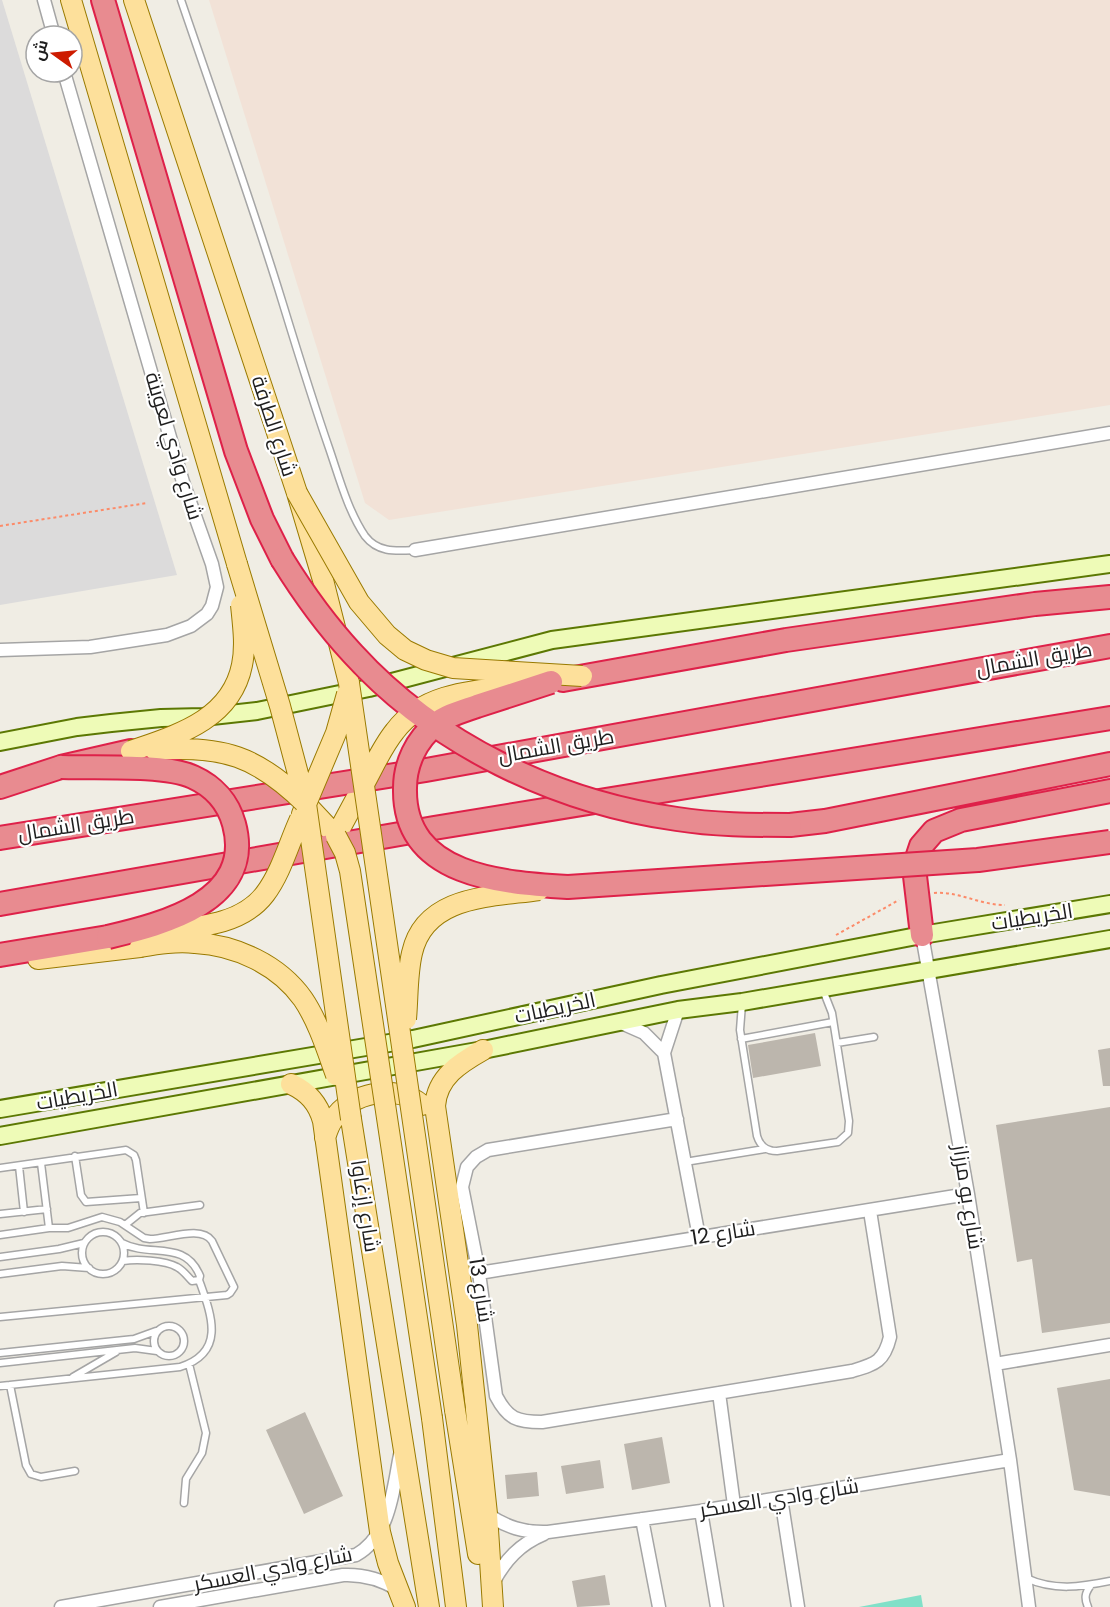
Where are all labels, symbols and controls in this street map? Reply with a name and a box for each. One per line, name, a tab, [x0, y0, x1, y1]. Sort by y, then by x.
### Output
north arrow	[24, 24, 84, 84]
text: ش	[26, 37, 54, 63]
street label: شارع وادي لعوينة	[136, 368, 211, 524]
street label: شارع الطرفة	[245, 372, 304, 480]
street label: طريق الشمال	[974, 634, 1094, 683]
street label: طريق الشمال	[496, 721, 616, 770]
street label: طريق الشمال	[16, 801, 136, 848]
street label: الخريطيات	[989, 896, 1075, 937]
street label: الخريطيات	[512, 985, 598, 1030]
street label: الخريطيات	[34, 1074, 120, 1117]
street label: شارع بو مرزاز	[946, 1141, 991, 1252]
street label: شارع إزغاوا	[344, 1158, 387, 1254]
street label: شارع 12	[689, 1213, 757, 1252]
street label: شارع 13	[462, 1255, 501, 1324]
street label: شارع وادي العسكر	[696, 1471, 861, 1527]
street label: شارع وادي العسكر	[190, 1539, 355, 1600]

